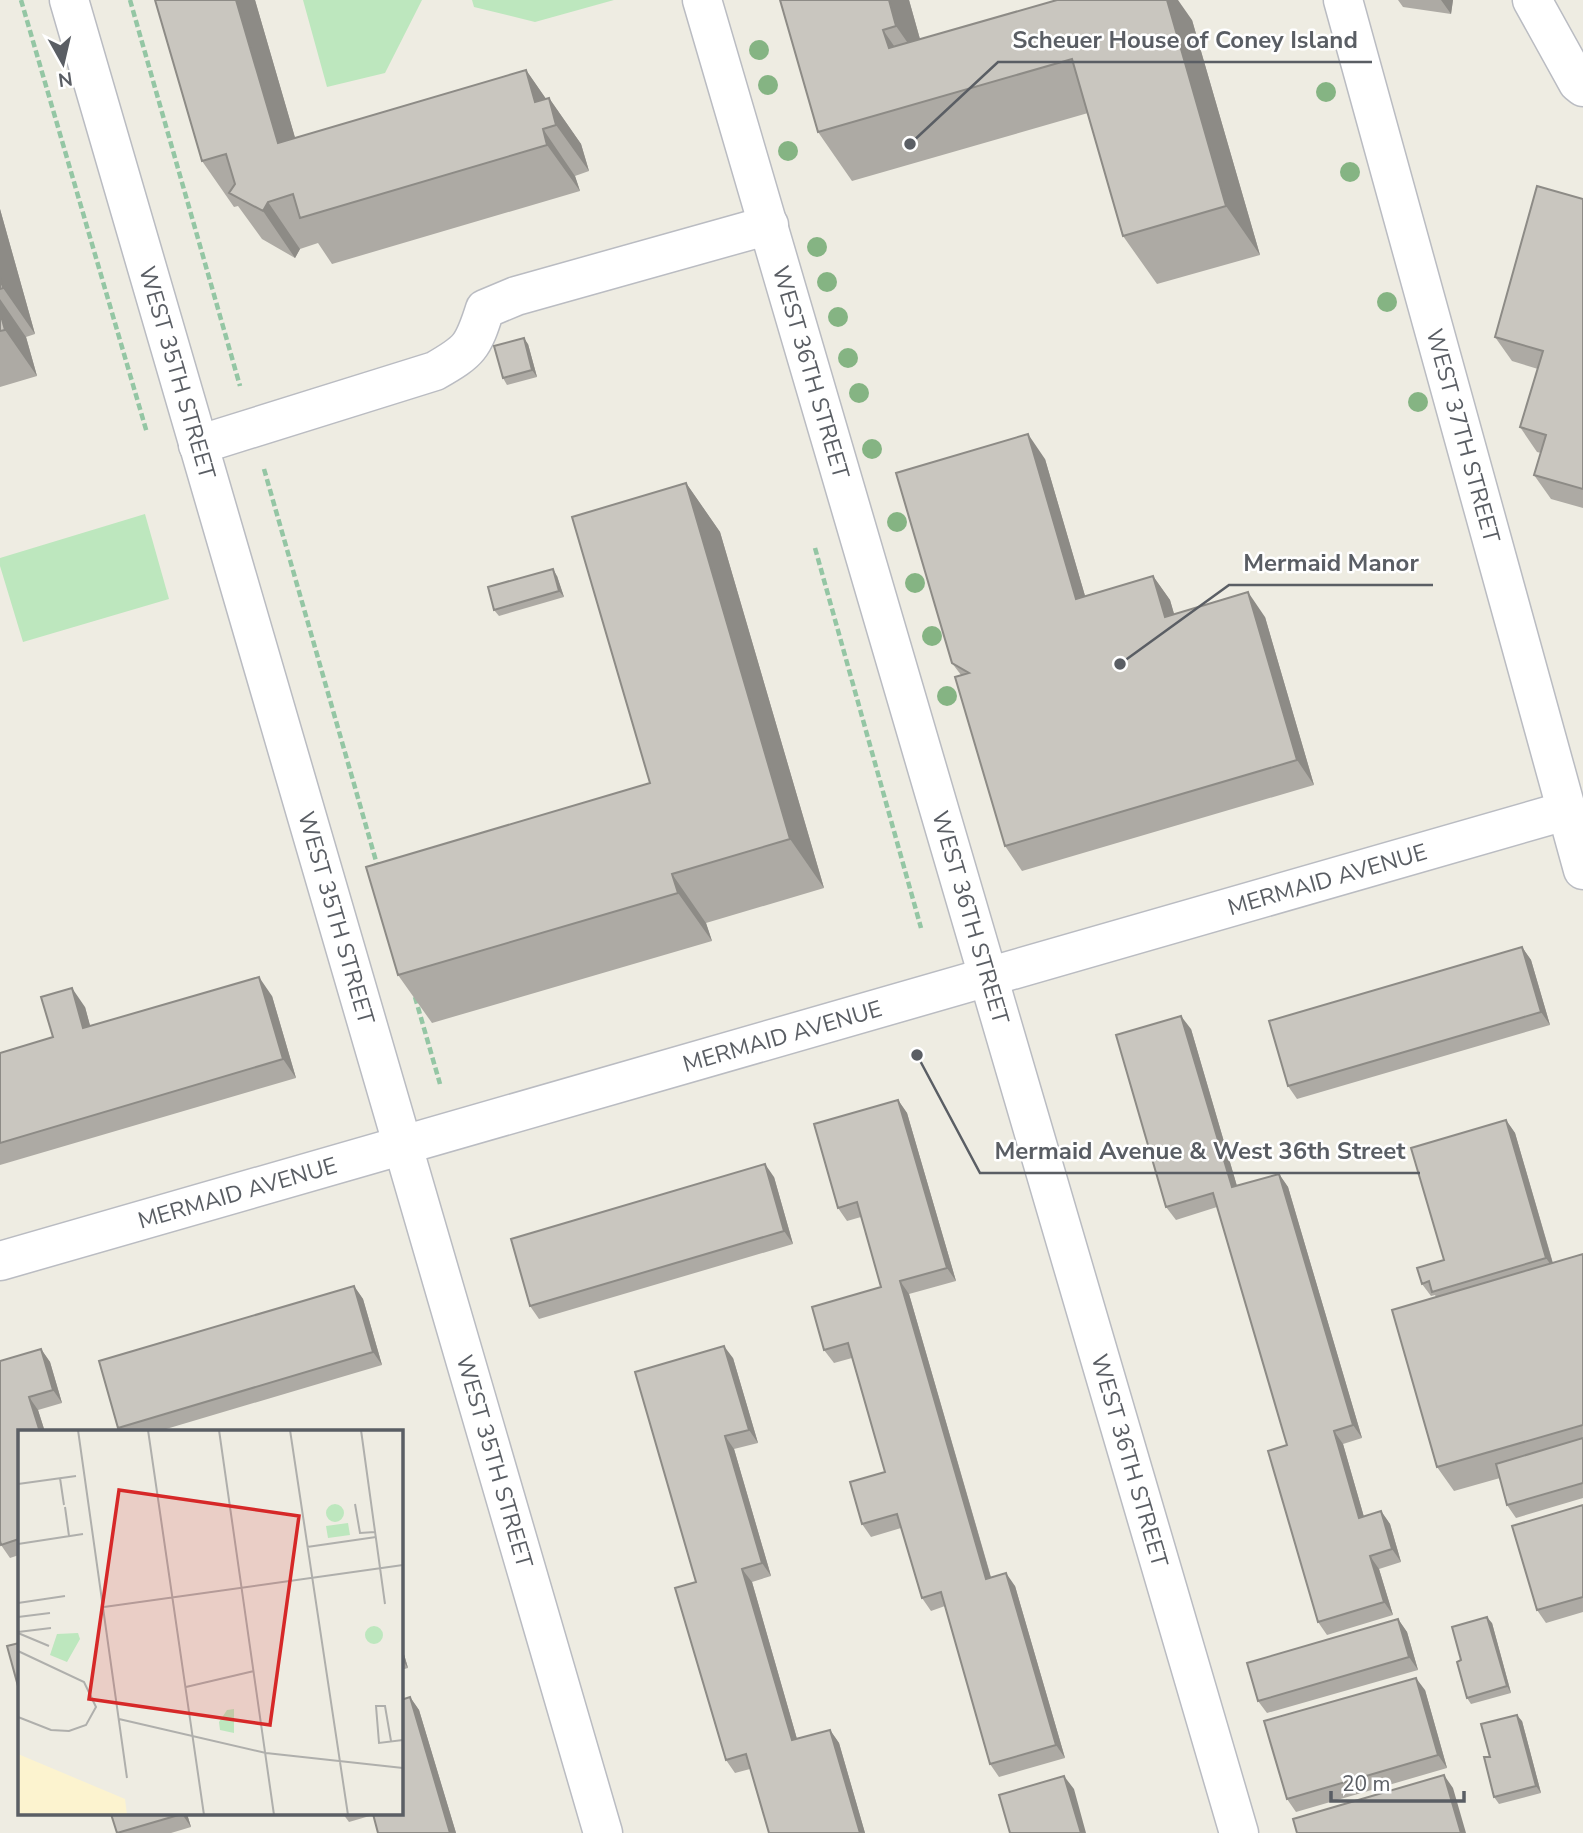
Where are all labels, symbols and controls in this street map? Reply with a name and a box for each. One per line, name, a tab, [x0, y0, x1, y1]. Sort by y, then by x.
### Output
callout: Scheuer House of Coney Island	[998, 17, 1372, 62]
text: Scheuer House of Coney Island	[1012, 24, 1358, 56]
north arrow	[28, 28, 98, 98]
text: N	[56, 65, 74, 93]
street label: WEST 35TH STREET	[132, 262, 223, 483]
street label: WEST 36TH STREET	[765, 262, 857, 483]
street label: WEST 37TH STREET	[1419, 325, 1507, 546]
callout: Mermaid Manor	[1229, 540, 1433, 585]
text: Mermaid Manor	[1243, 547, 1419, 579]
street label: WEST 36TH STREET	[925, 807, 1017, 1028]
street label: WEST 35TH STREET	[291, 808, 382, 1028]
street label: MERMAID AVENUE	[1224, 836, 1430, 923]
street label: MERMAID AVENUE	[679, 993, 885, 1079]
callout: Mermaid Avenue & West 36th Street	[980, 1128, 1420, 1173]
text: Mermaid Avenue & West 36th Street	[994, 1135, 1406, 1167]
street label: MERMAID AVENUE	[134, 1149, 341, 1236]
street label: WEST 36TH STREET	[1084, 1350, 1176, 1571]
street label: WEST 35TH STREET	[449, 1351, 540, 1572]
inset map	[18, 1430, 402, 1815]
scale bar	[1331, 1759, 1464, 1803]
text: 20 m	[1342, 1770, 1391, 1798]

